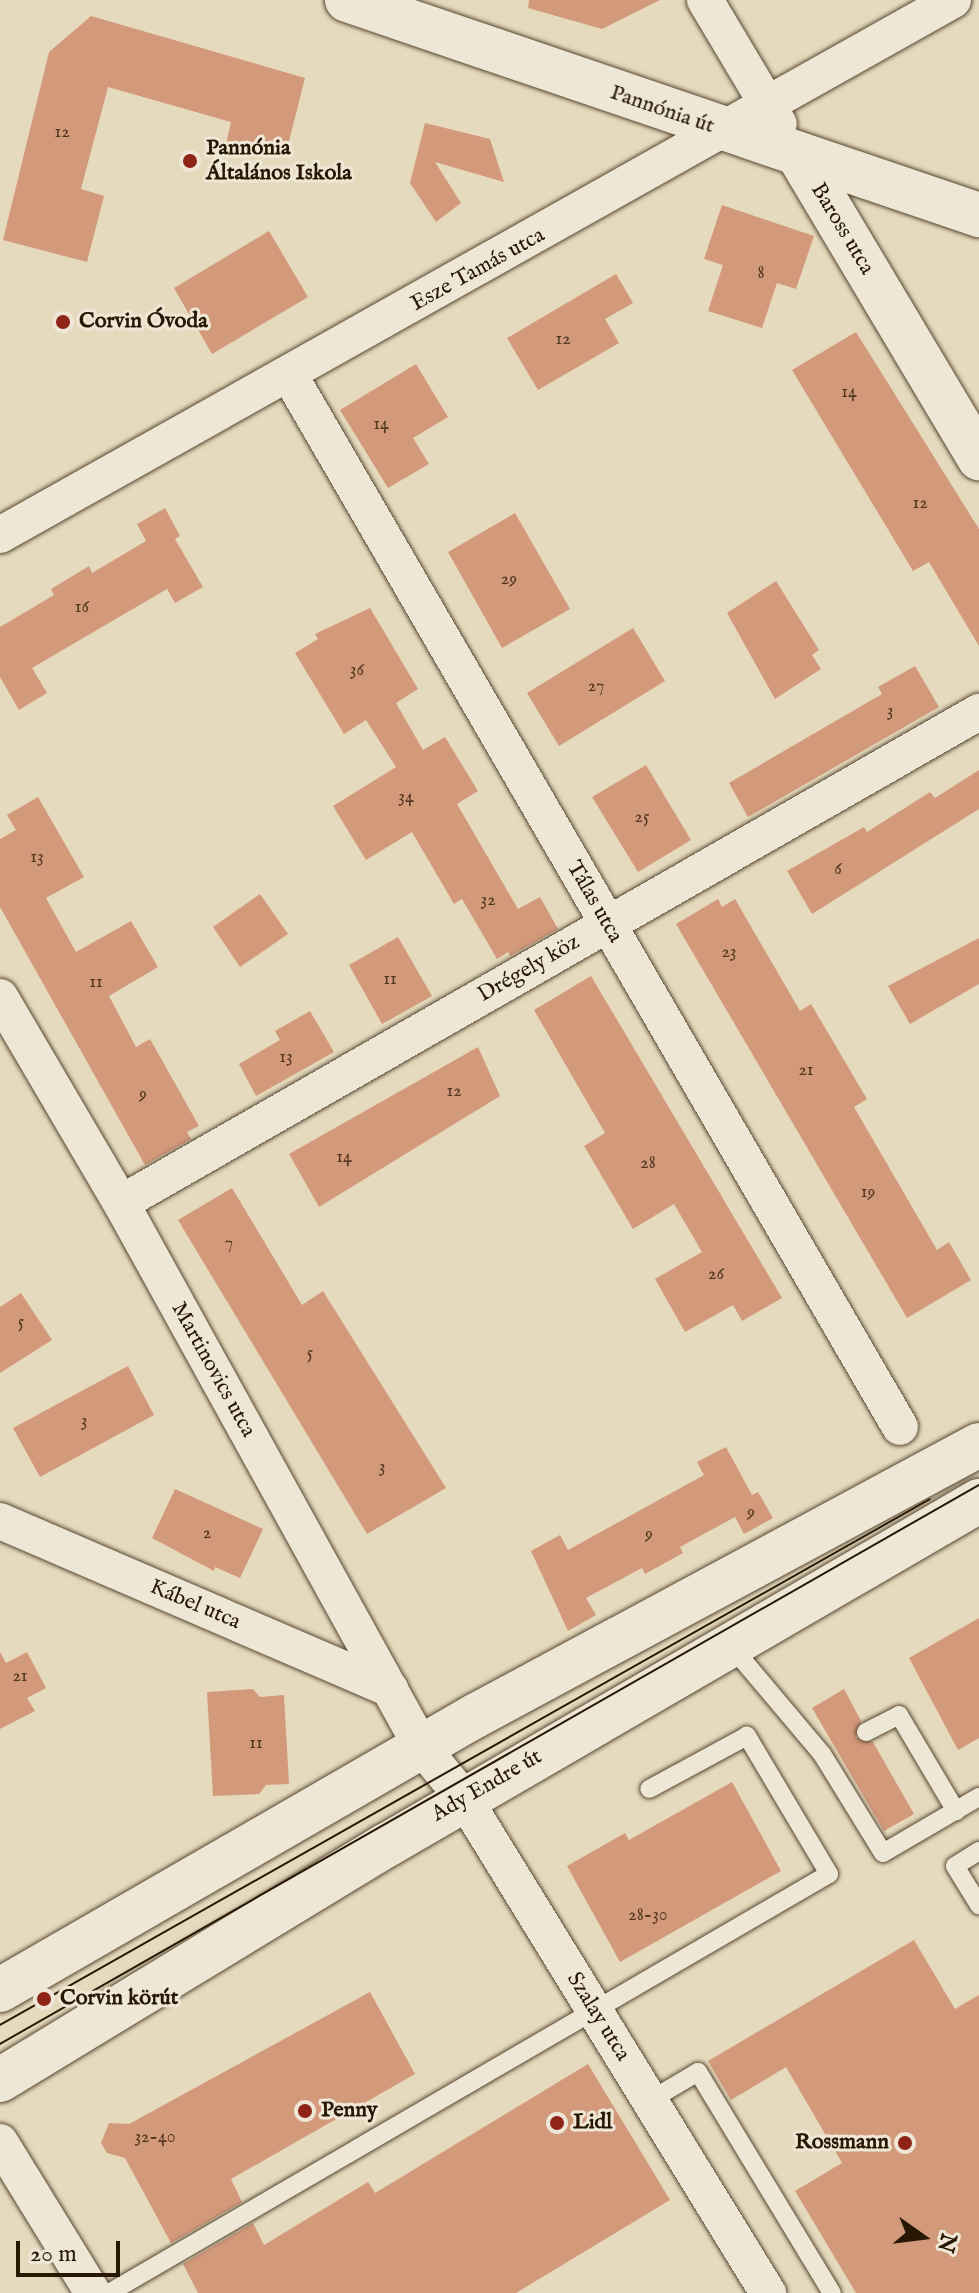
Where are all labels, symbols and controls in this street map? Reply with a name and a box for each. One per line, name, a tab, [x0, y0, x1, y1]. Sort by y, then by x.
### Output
street label: Pannónia út	[607, 80, 717, 140]
house number: 12	[54, 122, 70, 144]
place label: Pannónia Általános Iskola	[206, 135, 352, 186]
marker: Pannónia Általános Iskola	[181, 152, 199, 170]
street label: Baross utca	[804, 178, 880, 280]
street label: Esze Tamás utca	[406, 222, 550, 318]
house number: 8	[757, 263, 765, 285]
place label: Corvin Óvoda	[79, 309, 208, 335]
marker: Corvin Óvoda	[54, 313, 72, 331]
house number: 12	[555, 329, 571, 351]
house number: 14	[841, 382, 857, 404]
house number: 14	[373, 414, 389, 436]
house number: 12	[912, 493, 928, 515]
house number: 29	[501, 569, 517, 591]
house number: 16	[75, 597, 89, 619]
house number: 36	[350, 660, 364, 682]
house number: 27	[588, 676, 604, 698]
house number: 3	[887, 701, 893, 723]
house number: 34	[398, 787, 414, 809]
house number: 25	[635, 807, 649, 829]
house number: 13	[30, 847, 44, 869]
street label: Tálas utca	[560, 856, 628, 948]
house number: 6	[834, 859, 842, 881]
house number: 32	[480, 890, 496, 912]
street label: Drégely köz	[474, 929, 584, 1009]
house number: 23	[721, 942, 737, 964]
house number: 11	[383, 969, 397, 991]
house number: 11	[89, 972, 103, 994]
house number: 13	[279, 1047, 293, 1069]
house number: 21	[798, 1060, 814, 1082]
house number: 12	[446, 1081, 462, 1103]
house number: 9	[139, 1084, 147, 1106]
house number: 14	[336, 1147, 352, 1169]
house number: 28	[640, 1153, 656, 1175]
house number: 19	[861, 1182, 875, 1204]
house number: 7	[225, 1233, 233, 1255]
house number: 26	[708, 1264, 724, 1286]
street label: Martinovics utca	[165, 1298, 261, 1442]
house number: 5	[18, 1312, 24, 1334]
house number: 5	[307, 1343, 313, 1365]
house number: 3	[81, 1411, 87, 1433]
house number: 3	[379, 1457, 385, 1479]
house number: 9	[747, 1502, 755, 1524]
house number: 2	[203, 1523, 211, 1545]
house number: 9	[645, 1524, 653, 1546]
street label: Kábel utca	[146, 1574, 244, 1636]
house number: 21	[12, 1666, 28, 1688]
house number: 11	[249, 1733, 263, 1755]
street label: Ady Endre út	[427, 1744, 547, 1828]
house number: 28-30	[628, 1905, 668, 1927]
street label: Szalay utca	[560, 1968, 636, 2066]
place label: Corvin körút	[60, 1986, 178, 2012]
marker: Corvin körút	[35, 1990, 53, 2008]
place label: Penny	[321, 2098, 378, 2124]
marker: Penny	[296, 2102, 314, 2120]
place label: Lidl	[573, 2110, 612, 2136]
marker: Lidl	[548, 2114, 566, 2132]
house number: 32-40	[134, 2127, 176, 2149]
place label: Rossmann	[795, 2130, 889, 2156]
marker: Rossmann	[896, 2134, 914, 2152]
north arrow	[883, 2197, 963, 2277]
scale bar	[20, 2225, 124, 2275]
text: N	[930, 2230, 962, 2255]
text: 20 m	[30, 2239, 77, 2270]

